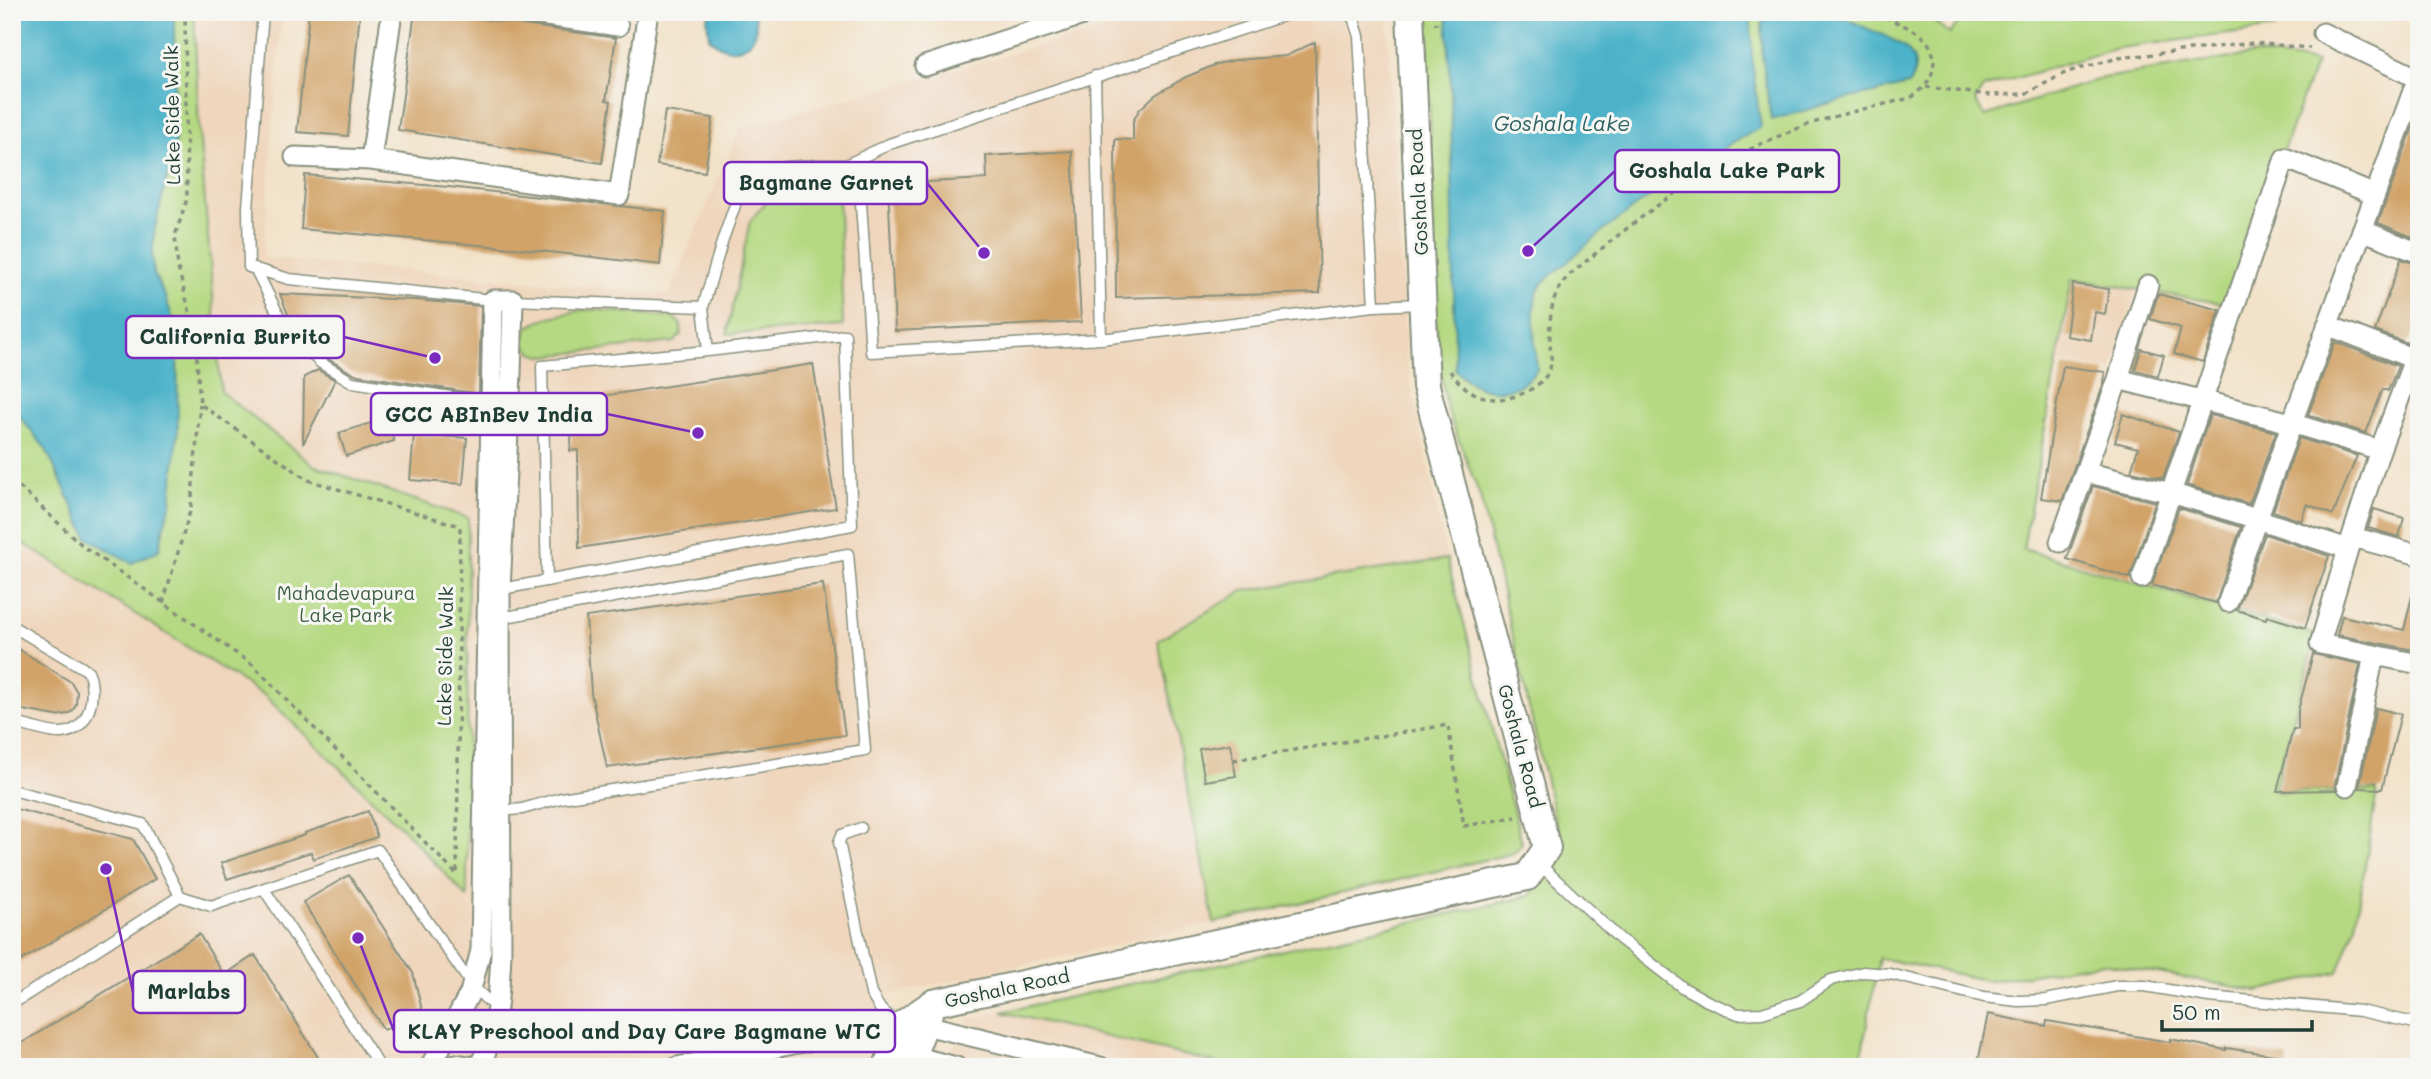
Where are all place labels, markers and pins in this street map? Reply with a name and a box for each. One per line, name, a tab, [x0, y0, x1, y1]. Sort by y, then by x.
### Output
callout: Goshala Lake Park	[1615, 150, 1839, 192]
callout: Bagmane Garnet	[724, 162, 927, 204]
callout: California Burrito	[126, 316, 344, 358]
callout: GCC ABInBev India	[371, 393, 607, 435]
callout: Marlabs	[133, 971, 245, 1013]
callout: KLAY Preschool and Day Care Bagmane WTC	[394, 1010, 895, 1052]

